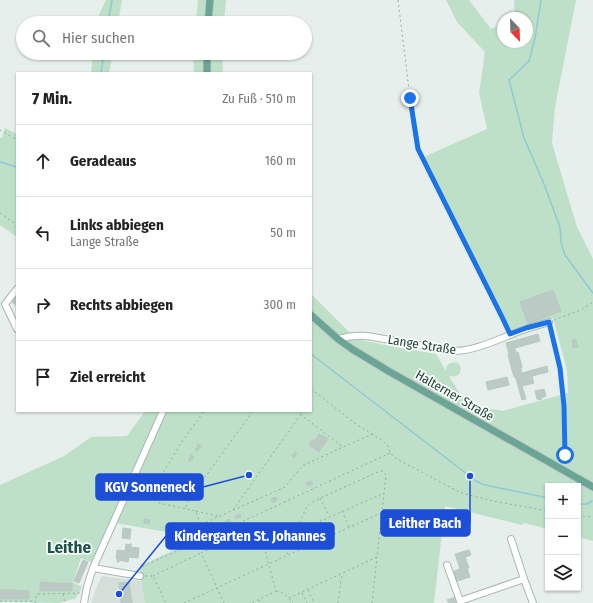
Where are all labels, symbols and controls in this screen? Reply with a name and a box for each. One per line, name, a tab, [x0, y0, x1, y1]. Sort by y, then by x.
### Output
north arrow	[497, 12, 533, 48]
search box	[16, 16, 312, 60]
icon: search	[30, 27, 52, 49]
text: Hier suchen	[62, 29, 135, 47]
text: 7 Min.	[32, 88, 72, 109]
route end	[401, 89, 419, 107]
text: Zu Fuß · 510 m	[222, 91, 296, 106]
icon: ahead	[32, 150, 54, 172]
text: Geradeaus	[70, 152, 136, 170]
text: 160 m	[265, 153, 296, 168]
text: Links abbiegen	[70, 216, 164, 234]
icon: left	[32, 222, 54, 244]
text: 50 m	[270, 225, 296, 240]
text: Lange Straße	[70, 234, 139, 249]
icon: right	[32, 294, 54, 316]
text: Rechts abbiegen	[70, 296, 173, 314]
text: 300 m	[264, 297, 296, 312]
street label: Lange Straße	[387, 332, 457, 357]
icon: arrive	[32, 366, 54, 388]
street label: Halterner Straße	[413, 367, 497, 424]
text: Ziel erreicht	[70, 368, 145, 386]
route start	[556, 446, 574, 464]
callout: KGV Sonneneck	[96, 474, 203, 500]
text: KGV Sonneneck	[105, 479, 196, 496]
map controls	[545, 483, 581, 591]
button: +	[545, 483, 581, 519]
callout: Leither Bach	[381, 510, 470, 536]
text: Leither Bach	[389, 515, 461, 532]
button: −	[545, 519, 581, 555]
callout: Kindergarten St. Johannes	[166, 523, 334, 549]
text: Kindergarten St. Johannes	[174, 528, 326, 545]
district label: Leithe	[47, 537, 91, 558]
button: layers	[545, 555, 581, 591]

